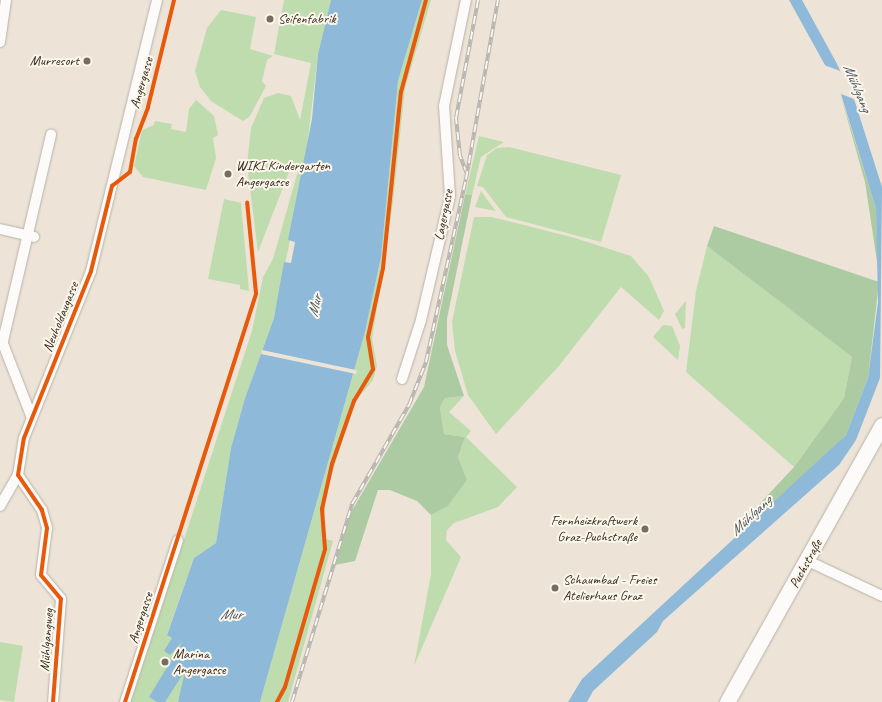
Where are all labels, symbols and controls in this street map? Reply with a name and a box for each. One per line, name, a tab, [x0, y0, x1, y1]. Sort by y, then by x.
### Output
place label: Seifenfabrik	[278, 11, 336, 27]
marker: Seifenfabrik	[265, 14, 275, 24]
place label: Murresort	[30, 53, 79, 69]
street label: Angergasse	[127, 55, 157, 111]
marker: Murresort	[82, 56, 92, 66]
water label: Mühlgang	[839, 62, 875, 114]
place label: WIKI Kindergarten Angergasse	[236, 158, 330, 190]
marker: WIKI Kindergarten Angergasse	[223, 169, 233, 179]
street label: Lagergasse	[431, 188, 457, 242]
street label: Neuholdaugasse	[39, 280, 83, 354]
water label: Mur	[304, 294, 326, 318]
water label: Mühlgang	[727, 492, 775, 540]
place label: Fernheizkraftwerk Graz-Puchstraße	[551, 513, 637, 546]
marker: Fernheizkraftwerk Graz-Puchstraße	[640, 524, 650, 534]
street label: Puchstraße	[786, 537, 826, 591]
place label: Schaumbad - Freies Atelierhaus Graz	[563, 572, 656, 604]
marker: Schaumbad - Freies Atelierhaus Graz	[550, 583, 560, 593]
street label: Angergasse	[125, 590, 157, 646]
water label: Mur	[220, 606, 242, 624]
street label: Mühlgangweg	[36, 608, 58, 672]
place label: Marina Angergasse	[173, 646, 225, 678]
marker: Marina Angergasse	[160, 657, 170, 667]

